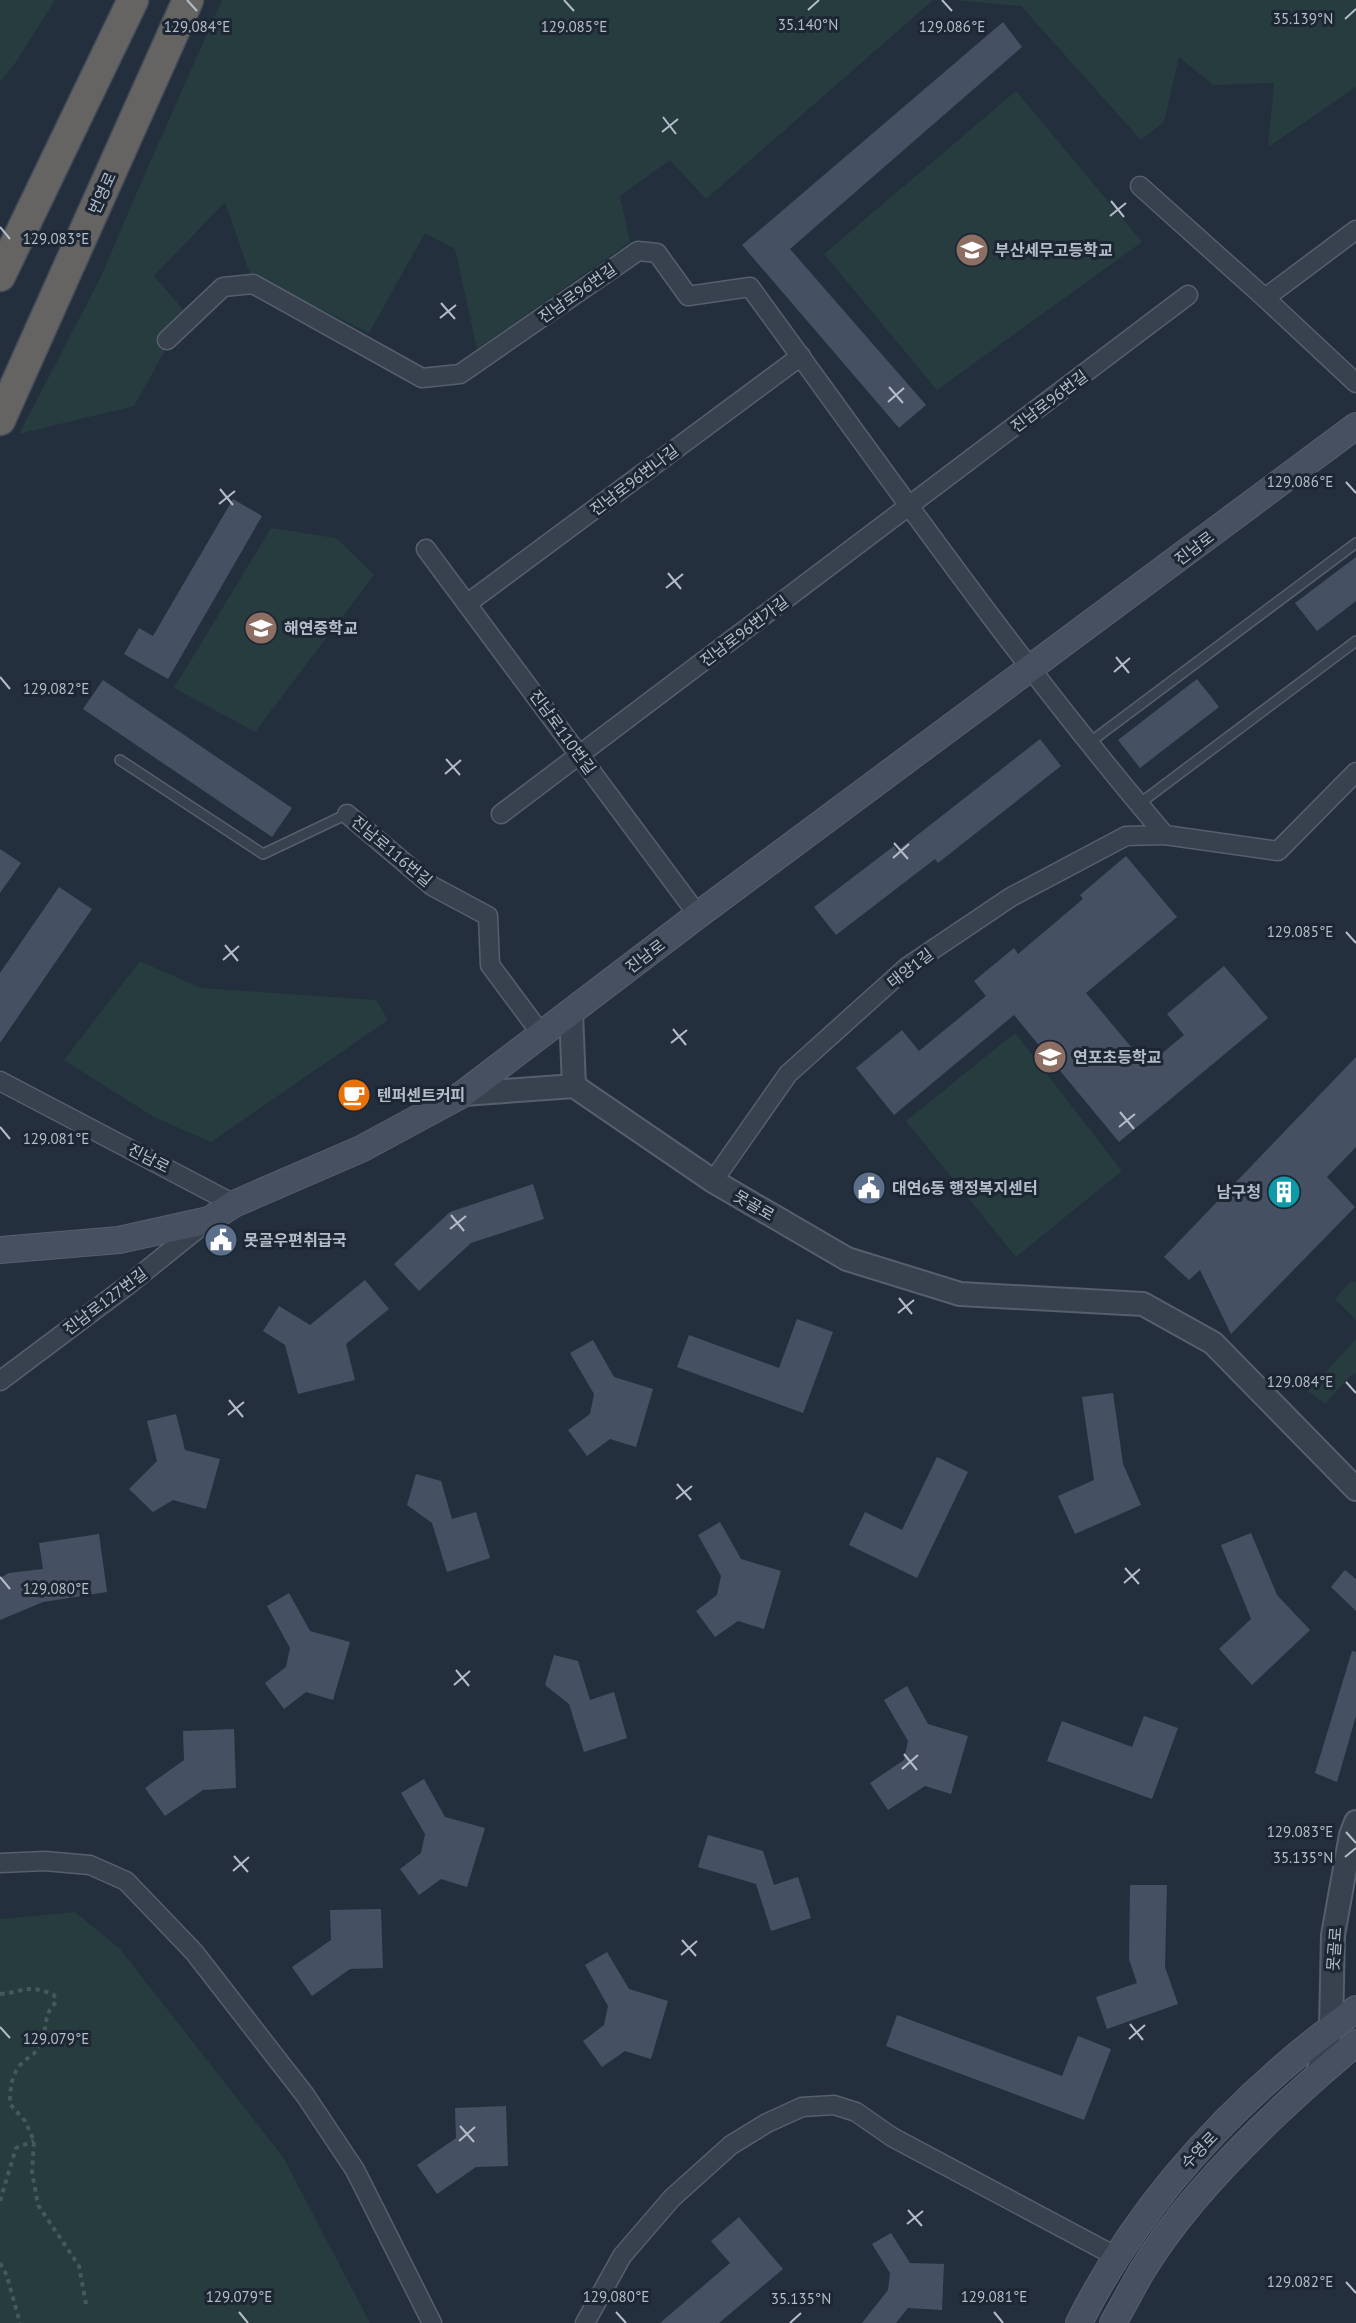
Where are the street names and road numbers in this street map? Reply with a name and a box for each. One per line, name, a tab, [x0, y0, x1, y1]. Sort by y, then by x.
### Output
street label: 번영로	[84, 169, 120, 217]
street label: 진남로96번길	[534, 259, 620, 327]
street label: 진남로96번길	[1007, 366, 1091, 436]
street label: 진남로96번나길	[586, 440, 682, 520]
street label: 진남로	[1170, 527, 1218, 569]
street label: 진남로96번가길	[696, 591, 792, 671]
street label: 진남로110번길	[526, 686, 600, 778]
street label: 진남로116번길	[347, 811, 437, 891]
street label: 진남로	[621, 935, 669, 977]
street label: 태양1길	[883, 944, 937, 992]
street label: 진남로	[125, 1139, 173, 1177]
street label: 못골로	[730, 1185, 778, 1225]
street label: 진남로127번길	[59, 1263, 151, 1339]
street label: 못골로	[1322, 1926, 1346, 1972]
street label: 수영로	[1176, 2127, 1222, 2173]

